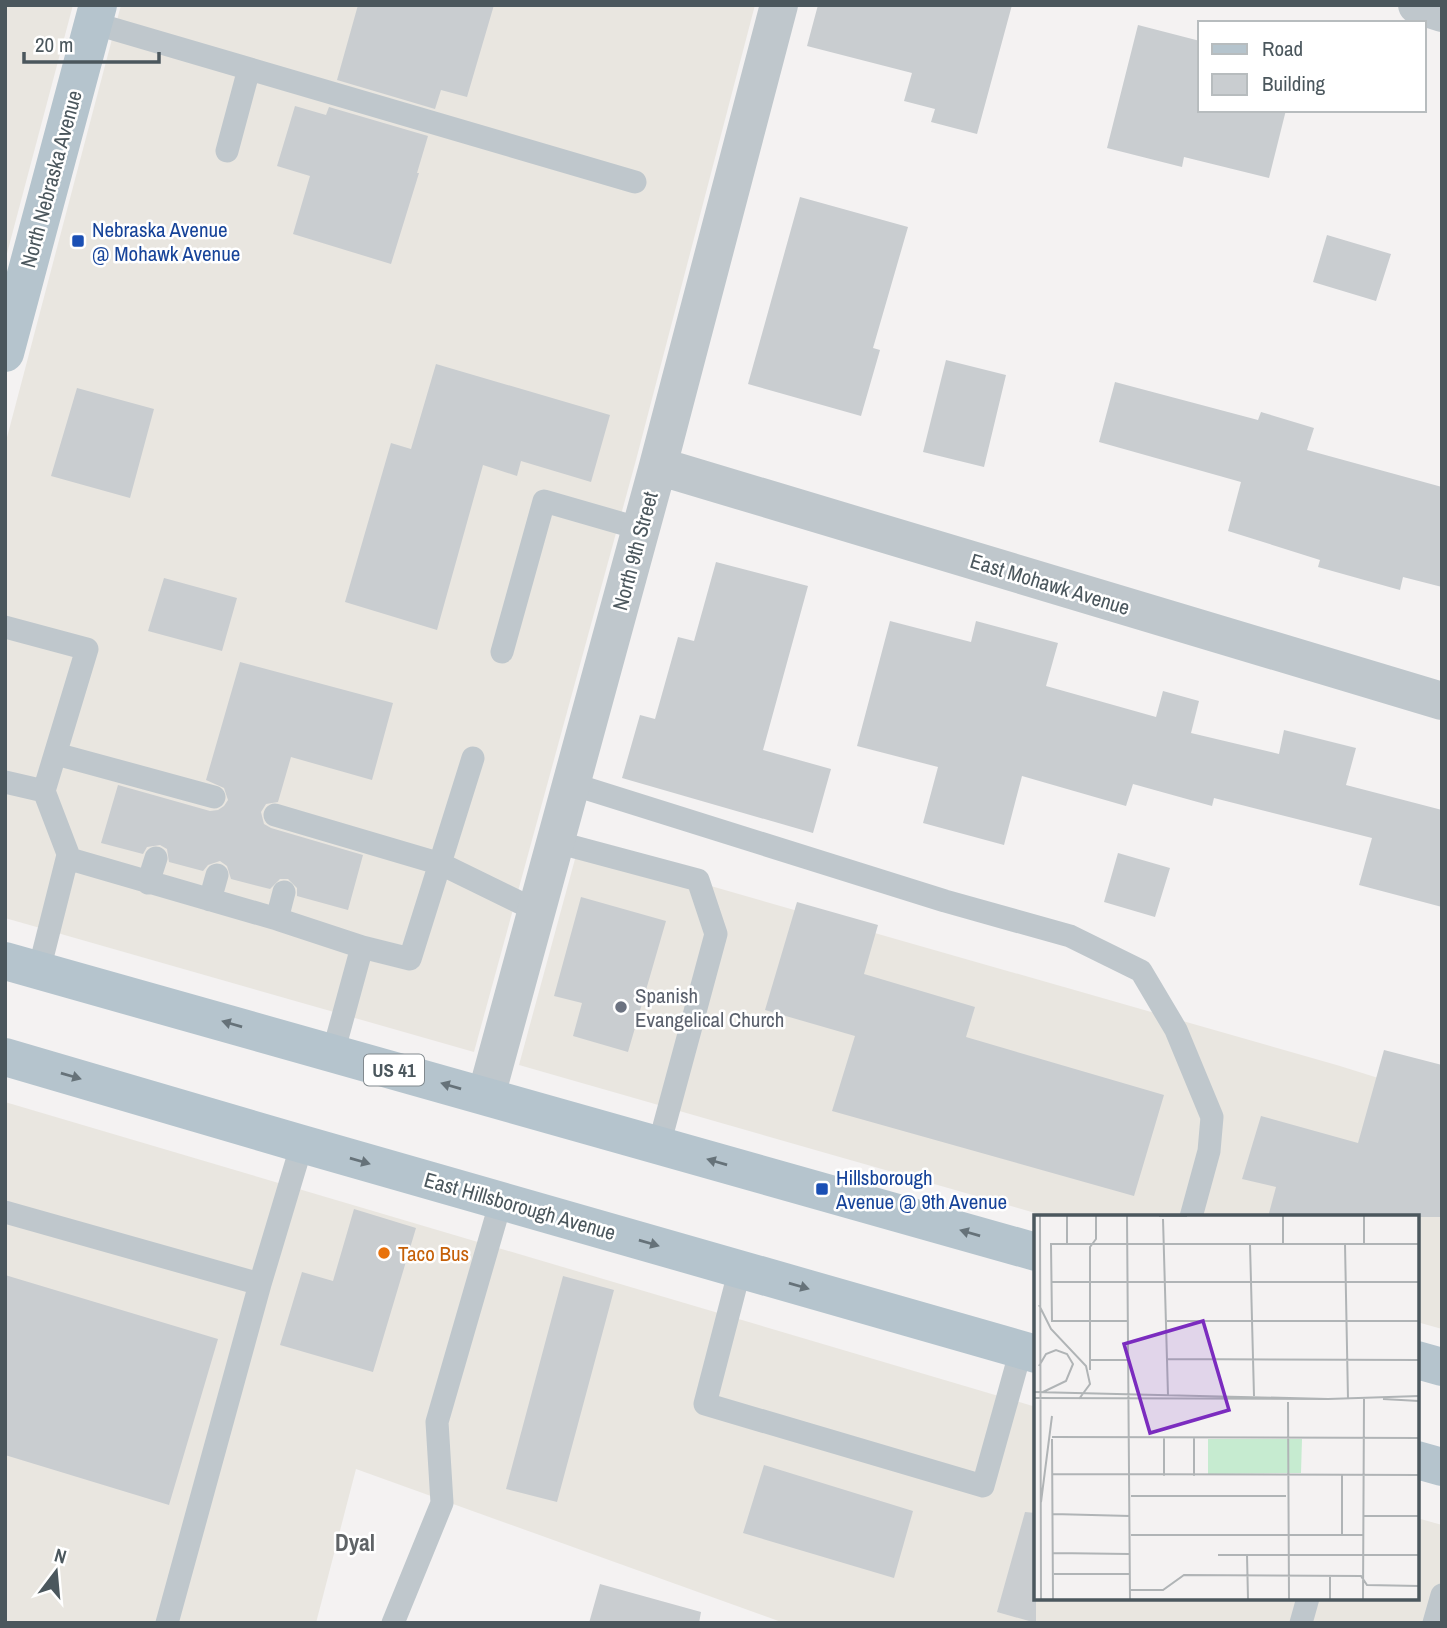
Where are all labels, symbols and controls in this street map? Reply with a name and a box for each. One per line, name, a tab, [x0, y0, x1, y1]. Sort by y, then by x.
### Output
scale bar	[24, 21, 159, 65]
legend	[1198, 21, 1426, 112]
text: 20 m	[35, 30, 73, 59]
text: Road	[1262, 34, 1303, 63]
text: Building	[1262, 69, 1326, 98]
street label: North Nebraska Avenue	[13, 87, 89, 271]
place label: Nebraska Avenue @ Mohawk Avenue	[92, 215, 240, 268]
marker: Nebraska Avenue @ Mohawk Avenue	[70, 233, 86, 249]
street label: North 9th Street	[605, 488, 665, 613]
street label: East Mohawk Avenue	[967, 546, 1133, 622]
place label: Spanish Evangelical Church	[635, 981, 784, 1034]
marker: Spanish Evangelical Church	[613, 999, 629, 1015]
one-way arrow	[221, 1019, 242, 1029]
road number: US 41	[364, 1054, 424, 1086]
one-way arrow	[60, 1071, 82, 1082]
one-way arrow	[439, 1080, 461, 1091]
one-way arrow	[349, 1156, 370, 1166]
one-way arrow	[705, 1156, 727, 1167]
place label: Hillsborough Avenue @ 9th Avenue	[835, 1163, 1007, 1216]
street label: East Hillsborough Avenue	[421, 1165, 619, 1247]
marker: Hillsborough Avenue @ 9th Avenue	[814, 1181, 830, 1197]
inset map	[1034, 1215, 1419, 1600]
one-way arrow	[959, 1228, 980, 1238]
one-way arrow	[638, 1238, 660, 1249]
place label: Taco Bus	[398, 1239, 469, 1268]
marker: Taco Bus	[376, 1245, 392, 1261]
one-way arrow	[788, 1281, 810, 1292]
district label: Dyal	[335, 1527, 375, 1558]
north arrow	[21, 1537, 91, 1607]
text: N	[52, 1542, 70, 1570]

